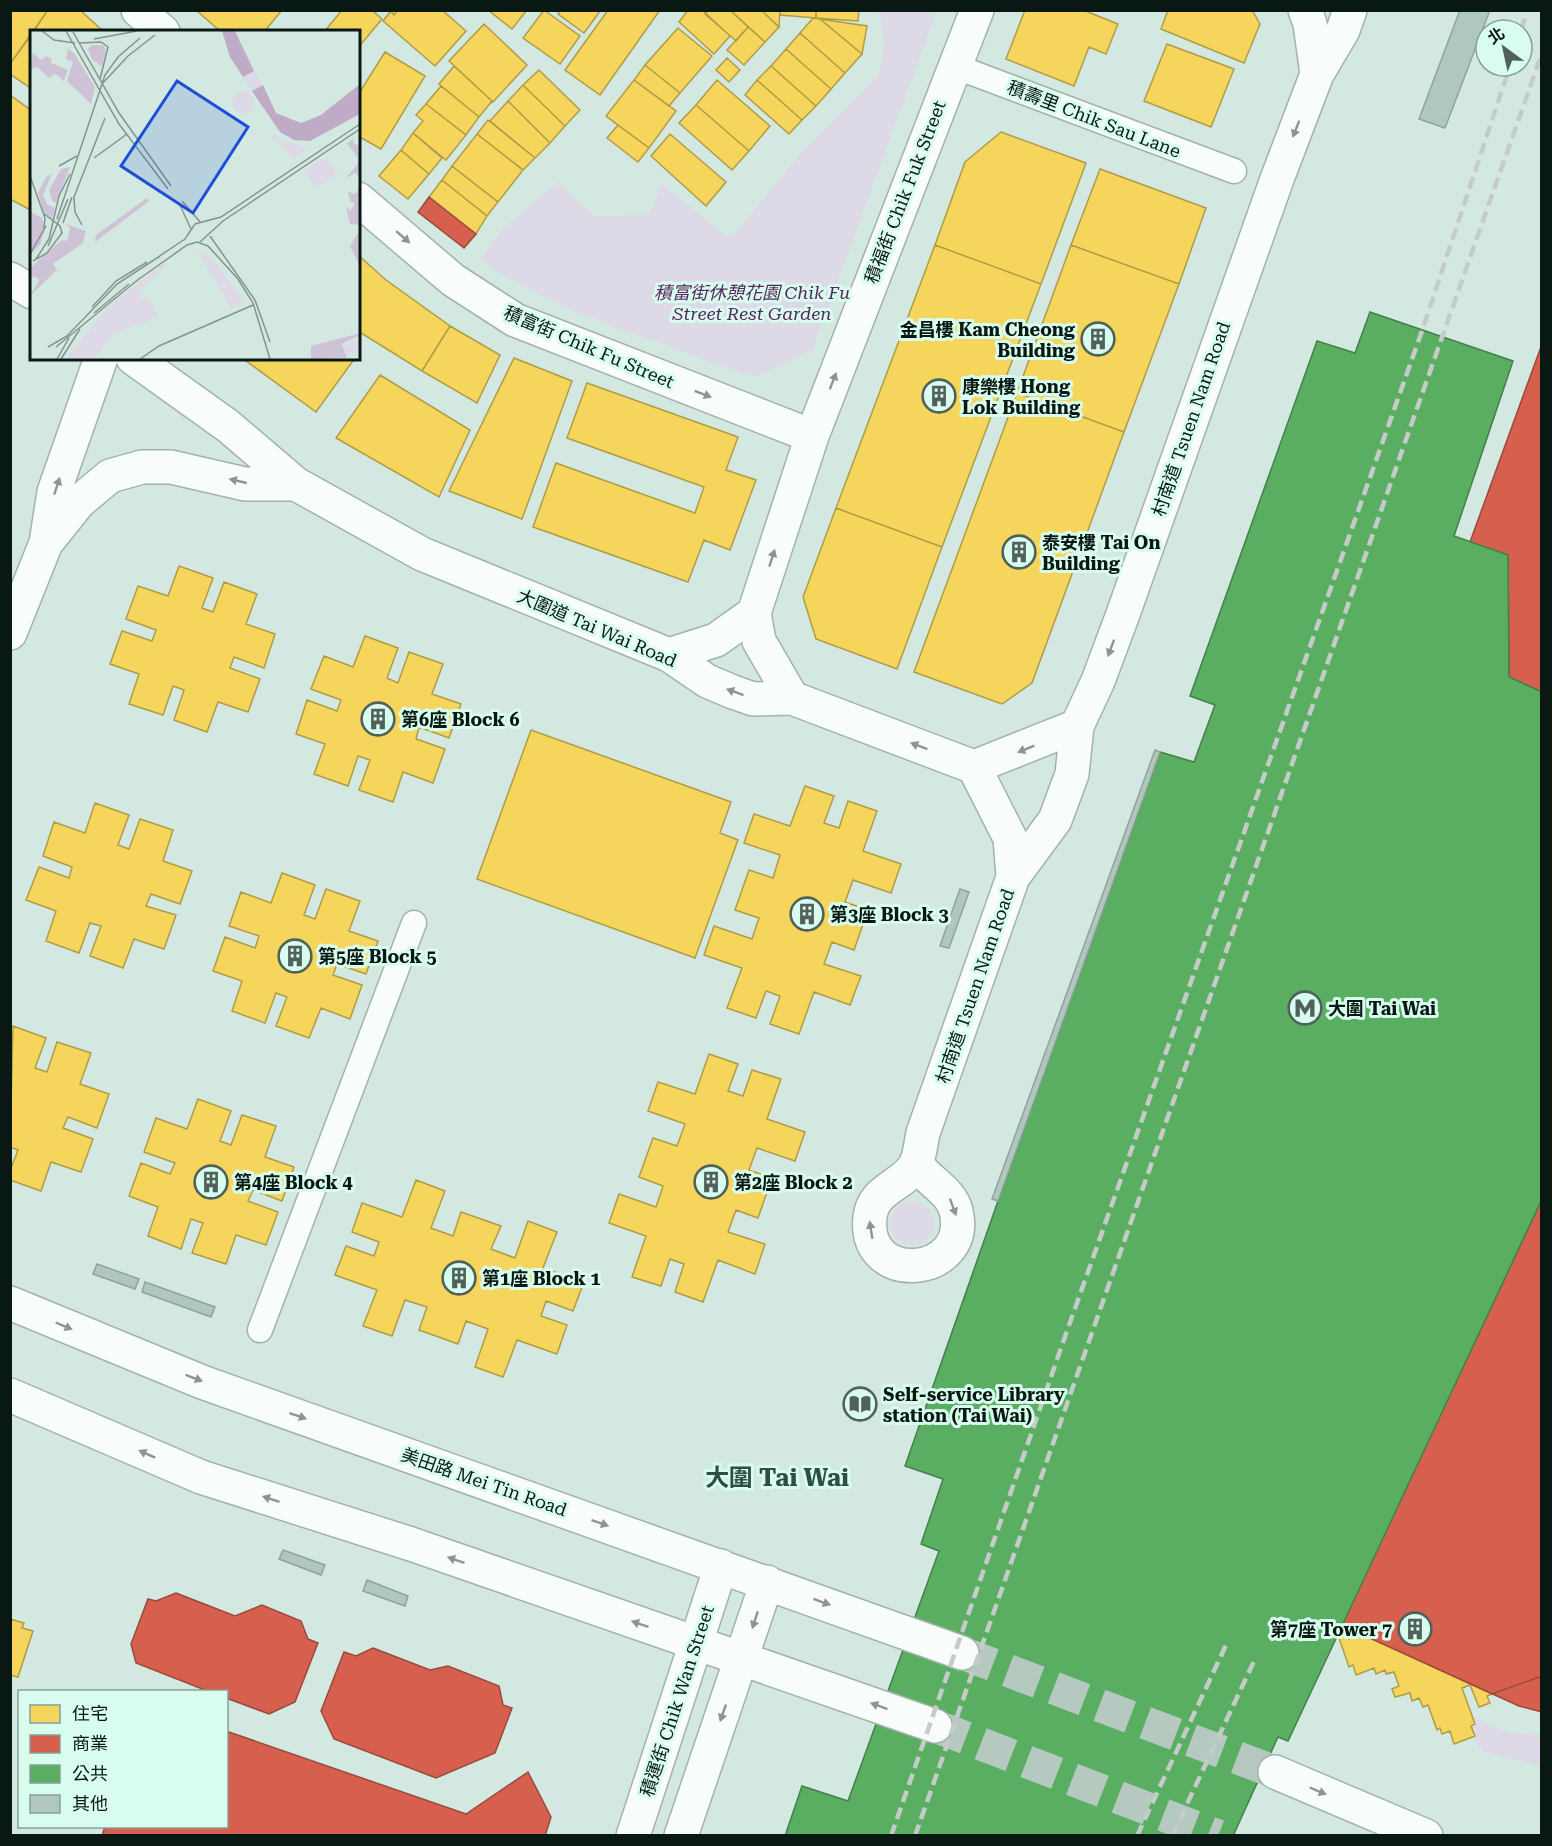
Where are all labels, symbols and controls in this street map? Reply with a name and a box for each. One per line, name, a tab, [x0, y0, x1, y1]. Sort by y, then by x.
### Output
north arrow	[1474, 18, 1534, 78]
text: 北	[1484, 24, 1508, 48]
inset map	[30, 30, 360, 360]
street label: 積壽里 Chik Sau Lane	[1004, 76, 1184, 162]
street label: 積福街 Chik Fuk Street	[860, 97, 950, 287]
one-way arrow	[1291, 120, 1301, 138]
one-way arrow	[395, 230, 410, 243]
park label: 積富街休憩花園 Chik Fu Street Rest Garden	[654, 282, 850, 324]
street label: 積富街 Chik Fu Street	[501, 302, 678, 393]
street label: 村南道 Tsuen Nam Road	[1148, 318, 1234, 519]
place label: 金昌樓 Kam Cheong Building	[900, 319, 1076, 361]
building icon: 金昌樓 Kam Cheong Building	[1080, 321, 1116, 357]
one-way arrow	[829, 372, 838, 390]
place label: 康樂樓 Hong Lok Building	[962, 376, 1081, 418]
building icon: 康樂樓 Hong Lok Building	[921, 378, 957, 414]
one-way arrow	[695, 389, 713, 399]
one-way arrow	[228, 476, 247, 486]
one-way arrow	[53, 477, 62, 495]
place label: 泰安樓 Tai On Building	[1042, 532, 1161, 574]
building icon: 泰安樓 Tai On Building	[1001, 534, 1037, 570]
one-way arrow	[768, 549, 777, 567]
street label: 大圍道 Tai Wai Road	[514, 585, 680, 671]
one-way arrow	[1105, 639, 1115, 657]
one-way arrow	[726, 687, 744, 697]
building icon: 第6座 Block 6	[360, 701, 396, 737]
place label: 第6座 Block 6	[401, 709, 520, 730]
one-way arrow	[910, 741, 928, 751]
one-way arrow	[1017, 744, 1035, 754]
street label: 村南道 Tsuen Nam Road	[932, 885, 1018, 1086]
building icon: 第3座 Block 3	[789, 896, 825, 932]
place label: 第3座 Block 3	[830, 904, 949, 925]
building icon: 第5座 Block 5	[277, 938, 313, 974]
place label: 第5座 Block 5	[318, 946, 437, 967]
metro station icon: 大圍 Tai Wai	[1287, 990, 1323, 1026]
place label: 大圍 Tai Wai	[1328, 998, 1436, 1019]
building icon: 第4座 Block 4	[193, 1164, 229, 1200]
building icon: 第2座 Block 2	[693, 1164, 729, 1200]
place label: 第4座 Block 4	[234, 1172, 353, 1193]
place label: 第2座 Block 2	[734, 1172, 853, 1193]
one-way arrow	[948, 1198, 958, 1216]
one-way arrow	[867, 1220, 876, 1239]
building icon: 第1座 Block 1	[441, 1260, 477, 1296]
place label: 第1座 Block 1	[482, 1268, 601, 1289]
one-way arrow	[56, 1321, 73, 1330]
one-way arrow	[185, 1374, 203, 1383]
place label: Self-service Library station (Tai Wai)	[883, 1384, 1065, 1426]
library icon: Self-service Library station (Tai Wai)	[842, 1386, 878, 1422]
one-way arrow	[289, 1411, 307, 1421]
street label: 美田路 Mei Tin Road	[398, 1444, 570, 1520]
one-way arrow	[139, 1449, 156, 1458]
district label: 大圍 Tai Wai	[705, 1464, 849, 1492]
one-way arrow	[262, 1494, 280, 1504]
one-way arrow	[592, 1518, 610, 1528]
one-way arrow	[447, 1554, 465, 1564]
one-way arrow	[813, 1598, 831, 1608]
street label: 積運街 Chik Wan Street	[636, 1602, 718, 1799]
one-way arrow	[749, 1611, 759, 1629]
building icon: 第7座 Tower 7	[1397, 1611, 1433, 1647]
one-way arrow	[631, 1618, 649, 1628]
place label: 第7座 Tower 7	[1270, 1619, 1392, 1640]
legend	[18, 1690, 228, 1828]
one-way arrow	[870, 1701, 888, 1711]
text: 住宅	[72, 1703, 108, 1724]
one-way arrow	[718, 1704, 727, 1722]
text: 商業	[72, 1733, 108, 1754]
text: 公共	[72, 1763, 108, 1784]
one-way arrow	[1310, 1786, 1328, 1796]
text: 其他	[72, 1793, 108, 1814]

